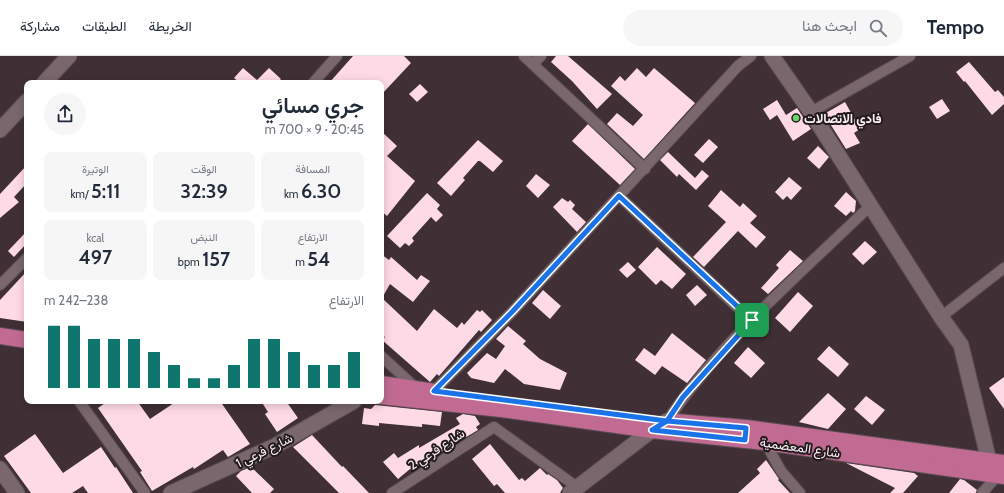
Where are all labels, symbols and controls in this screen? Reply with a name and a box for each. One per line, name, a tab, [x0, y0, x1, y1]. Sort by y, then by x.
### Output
search box	[623, 10, 903, 46]
text: Tempo	[927, 16, 984, 39]
text: مشاركة	[20, 17, 60, 35]
text: الطبقات	[82, 17, 126, 35]
text: الخريطة	[148, 17, 192, 35]
text: ابحث هنا	[802, 17, 857, 35]
icon: search	[867, 17, 889, 39]
text: جري مسائي	[262, 92, 364, 119]
button: share	[44, 93, 86, 135]
place label: فادي الاتصالات	[804, 110, 882, 129]
marker: فادي الاتصالات	[791, 113, 801, 123]
text: 20:45 · 9 × 700 m	[264, 121, 364, 137]
text: الوتيرة	[82, 162, 109, 176]
text: الوقت	[191, 162, 217, 176]
text: المسافة	[295, 162, 330, 176]
text: 5:11	[91, 179, 120, 203]
text: 32:39	[180, 179, 228, 203]
text: 6.30	[301, 179, 341, 203]
text: /km	[70, 187, 91, 201]
text: km	[284, 187, 301, 201]
text: النبض	[190, 230, 218, 244]
text: الارتفاع	[298, 230, 328, 244]
text: kcal	[87, 231, 104, 245]
text: 497	[79, 245, 112, 269]
text: 157	[202, 247, 230, 271]
text: 54	[307, 247, 330, 271]
text: bpm	[178, 255, 202, 269]
text: m	[295, 255, 307, 269]
text: 238–242 m	[44, 292, 108, 308]
text: الارتفاع	[329, 292, 364, 308]
pin	[735, 303, 769, 337]
icon: arrive	[741, 309, 763, 331]
street label: شارع فرعي 2	[405, 425, 469, 476]
street label: شارع فرعي 1	[233, 429, 296, 473]
street label: شارع المعضمية	[759, 433, 841, 463]

